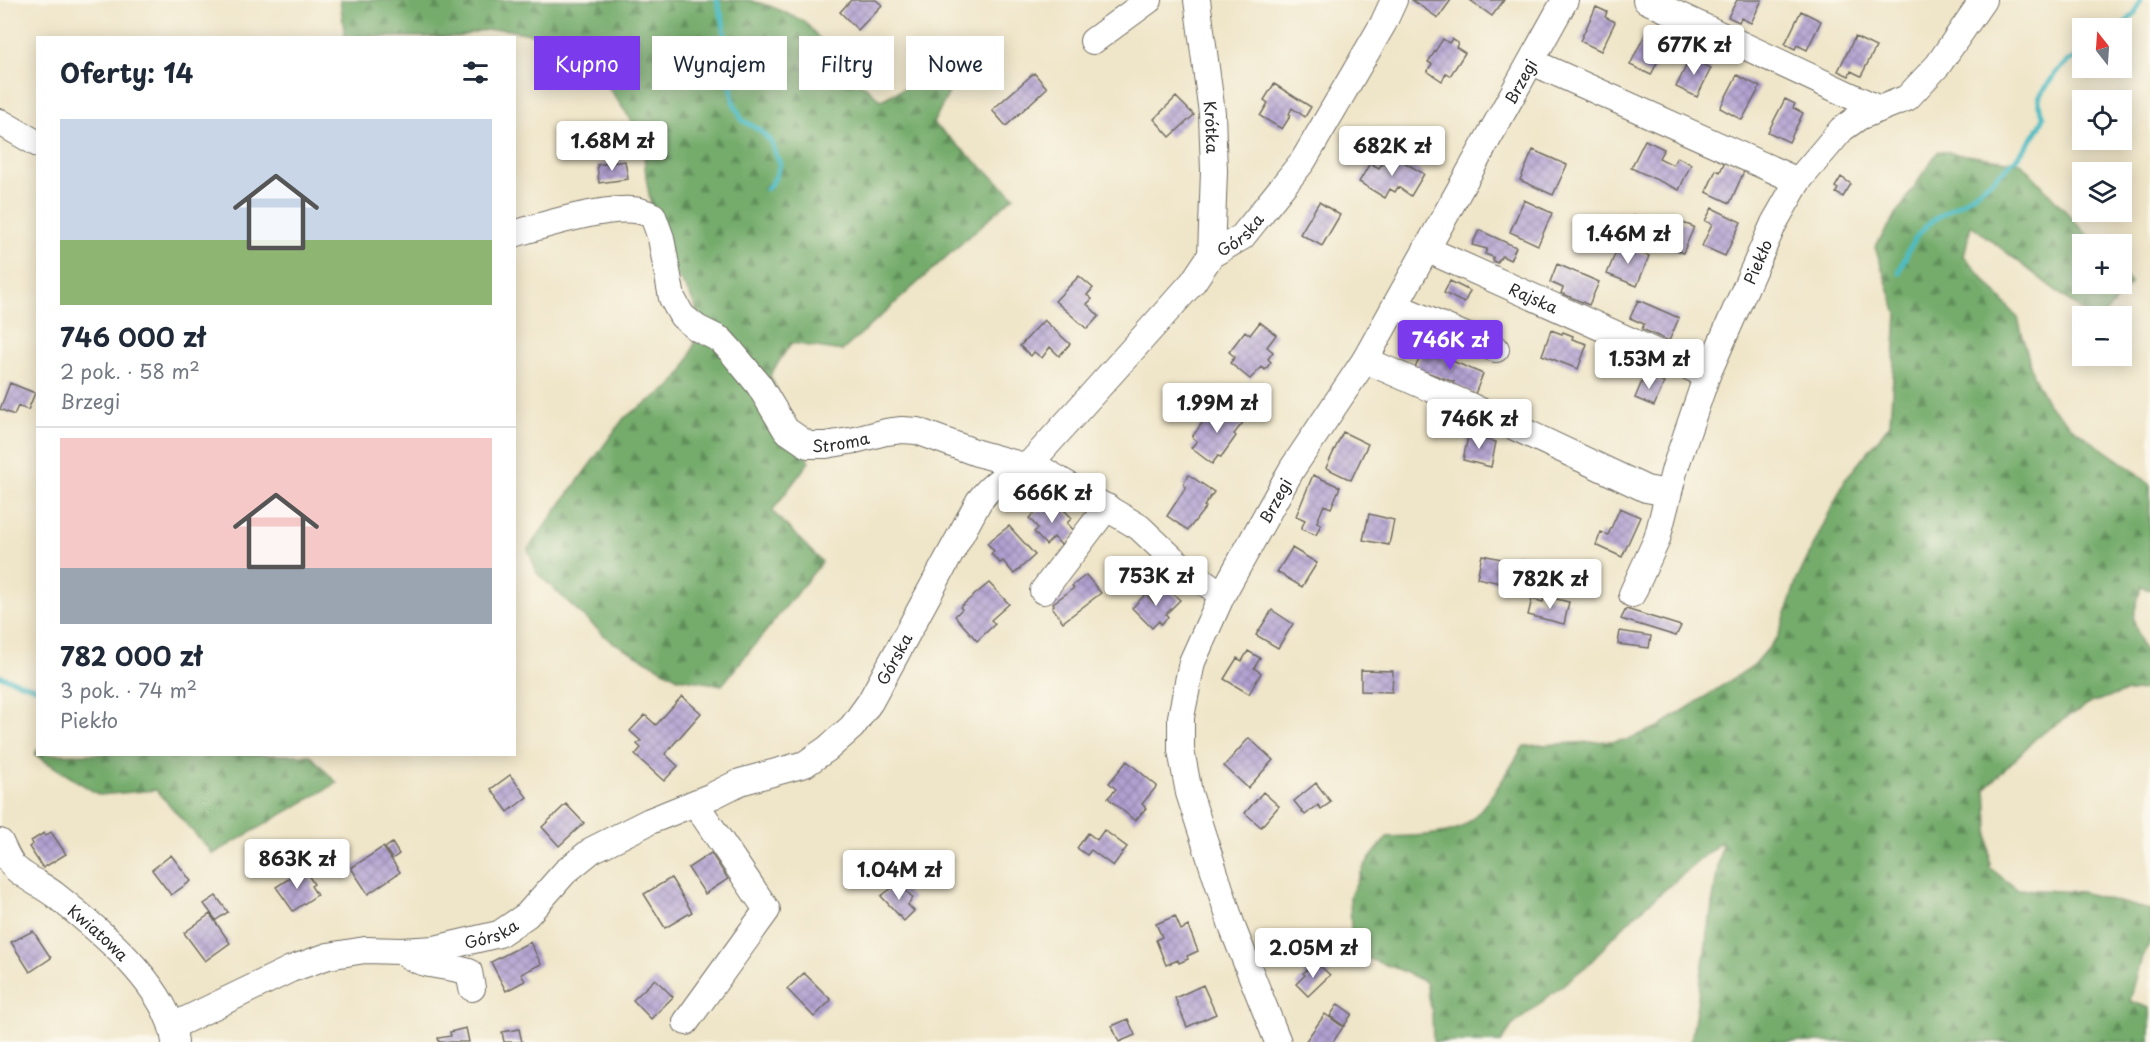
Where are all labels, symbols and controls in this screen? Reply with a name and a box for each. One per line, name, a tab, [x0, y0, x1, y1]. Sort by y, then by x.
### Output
north arrow	[2072, 18, 2132, 78]
map controls	[2072, 18, 2132, 366]
pin: 677K zł	[1639, 25, 1749, 76]
text: 677K zł	[1657, 29, 1731, 59]
chip: Kupno	[534, 36, 640, 90]
chip: Wynajem	[652, 36, 787, 90]
chip: Filtry	[799, 36, 894, 90]
chip: Nowe	[906, 36, 1004, 90]
text: Oferty: 14	[60, 53, 193, 92]
street label: Brzegi	[1498, 54, 1542, 108]
icon: filters	[459, 56, 492, 89]
button: locate	[2072, 90, 2132, 150]
street label: Krótka	[1198, 99, 1225, 154]
pin: 1.68M zł	[550, 121, 674, 172]
text: 1.68M zł	[570, 125, 654, 155]
pin: 682K zł	[1337, 126, 1447, 177]
text: 682K zł	[1353, 130, 1431, 160]
icon: home	[222, 158, 330, 266]
button: layers	[2072, 162, 2132, 222]
street label: Górska	[1212, 208, 1269, 261]
pin: 1.46M zł	[1566, 214, 1690, 265]
text: 1.46M zł	[1586, 218, 1670, 248]
button: +	[2072, 234, 2132, 294]
street label: Piekło	[1737, 235, 1777, 288]
street label: Rajska	[1505, 276, 1562, 319]
button: −	[2072, 306, 2132, 366]
text: 746 000 zł	[60, 317, 205, 356]
pin: 746K zł	[1395, 320, 1505, 371]
text: 746K zł	[1412, 324, 1488, 354]
pin: 1.53M zł	[1587, 339, 1711, 390]
text: 1.53M zł	[1609, 343, 1689, 373]
text: 2 pok. · 58 m²	[60, 356, 200, 386]
pin: 1.99M zł	[1155, 383, 1279, 434]
text: Brzegi	[60, 386, 120, 416]
text: 1.99M zł	[1177, 387, 1257, 417]
pin: 746K zł	[1424, 399, 1534, 450]
text: 746K zł	[1441, 403, 1517, 433]
street label: Stroma	[812, 425, 872, 457]
pin: 666K zł	[997, 473, 1107, 524]
street label: Brzegi	[1252, 473, 1297, 527]
icon: home	[222, 477, 330, 585]
text: 666K zł	[1013, 477, 1091, 507]
pin: 753K zł	[1101, 556, 1211, 607]
pin: 782K zł	[1495, 559, 1605, 610]
text: 753K zł	[1119, 560, 1193, 590]
text: 782K zł	[1512, 563, 1588, 593]
street label: Górska	[870, 628, 917, 689]
text: 782 000 zł	[60, 636, 202, 675]
text: 3 pok. · 74 m²	[60, 675, 197, 705]
text: Piekło	[60, 705, 118, 735]
pin: 863K zł	[242, 839, 352, 890]
text: 863K zł	[259, 843, 335, 873]
pin: 1.04M zł	[837, 850, 961, 901]
text: 1.04M zł	[857, 854, 941, 884]
street label: Kwiatowa	[63, 898, 135, 966]
street label: Górska	[462, 913, 523, 954]
pin: 2.05M zł	[1251, 928, 1375, 979]
text: 2.05M zł	[1269, 932, 1357, 962]

